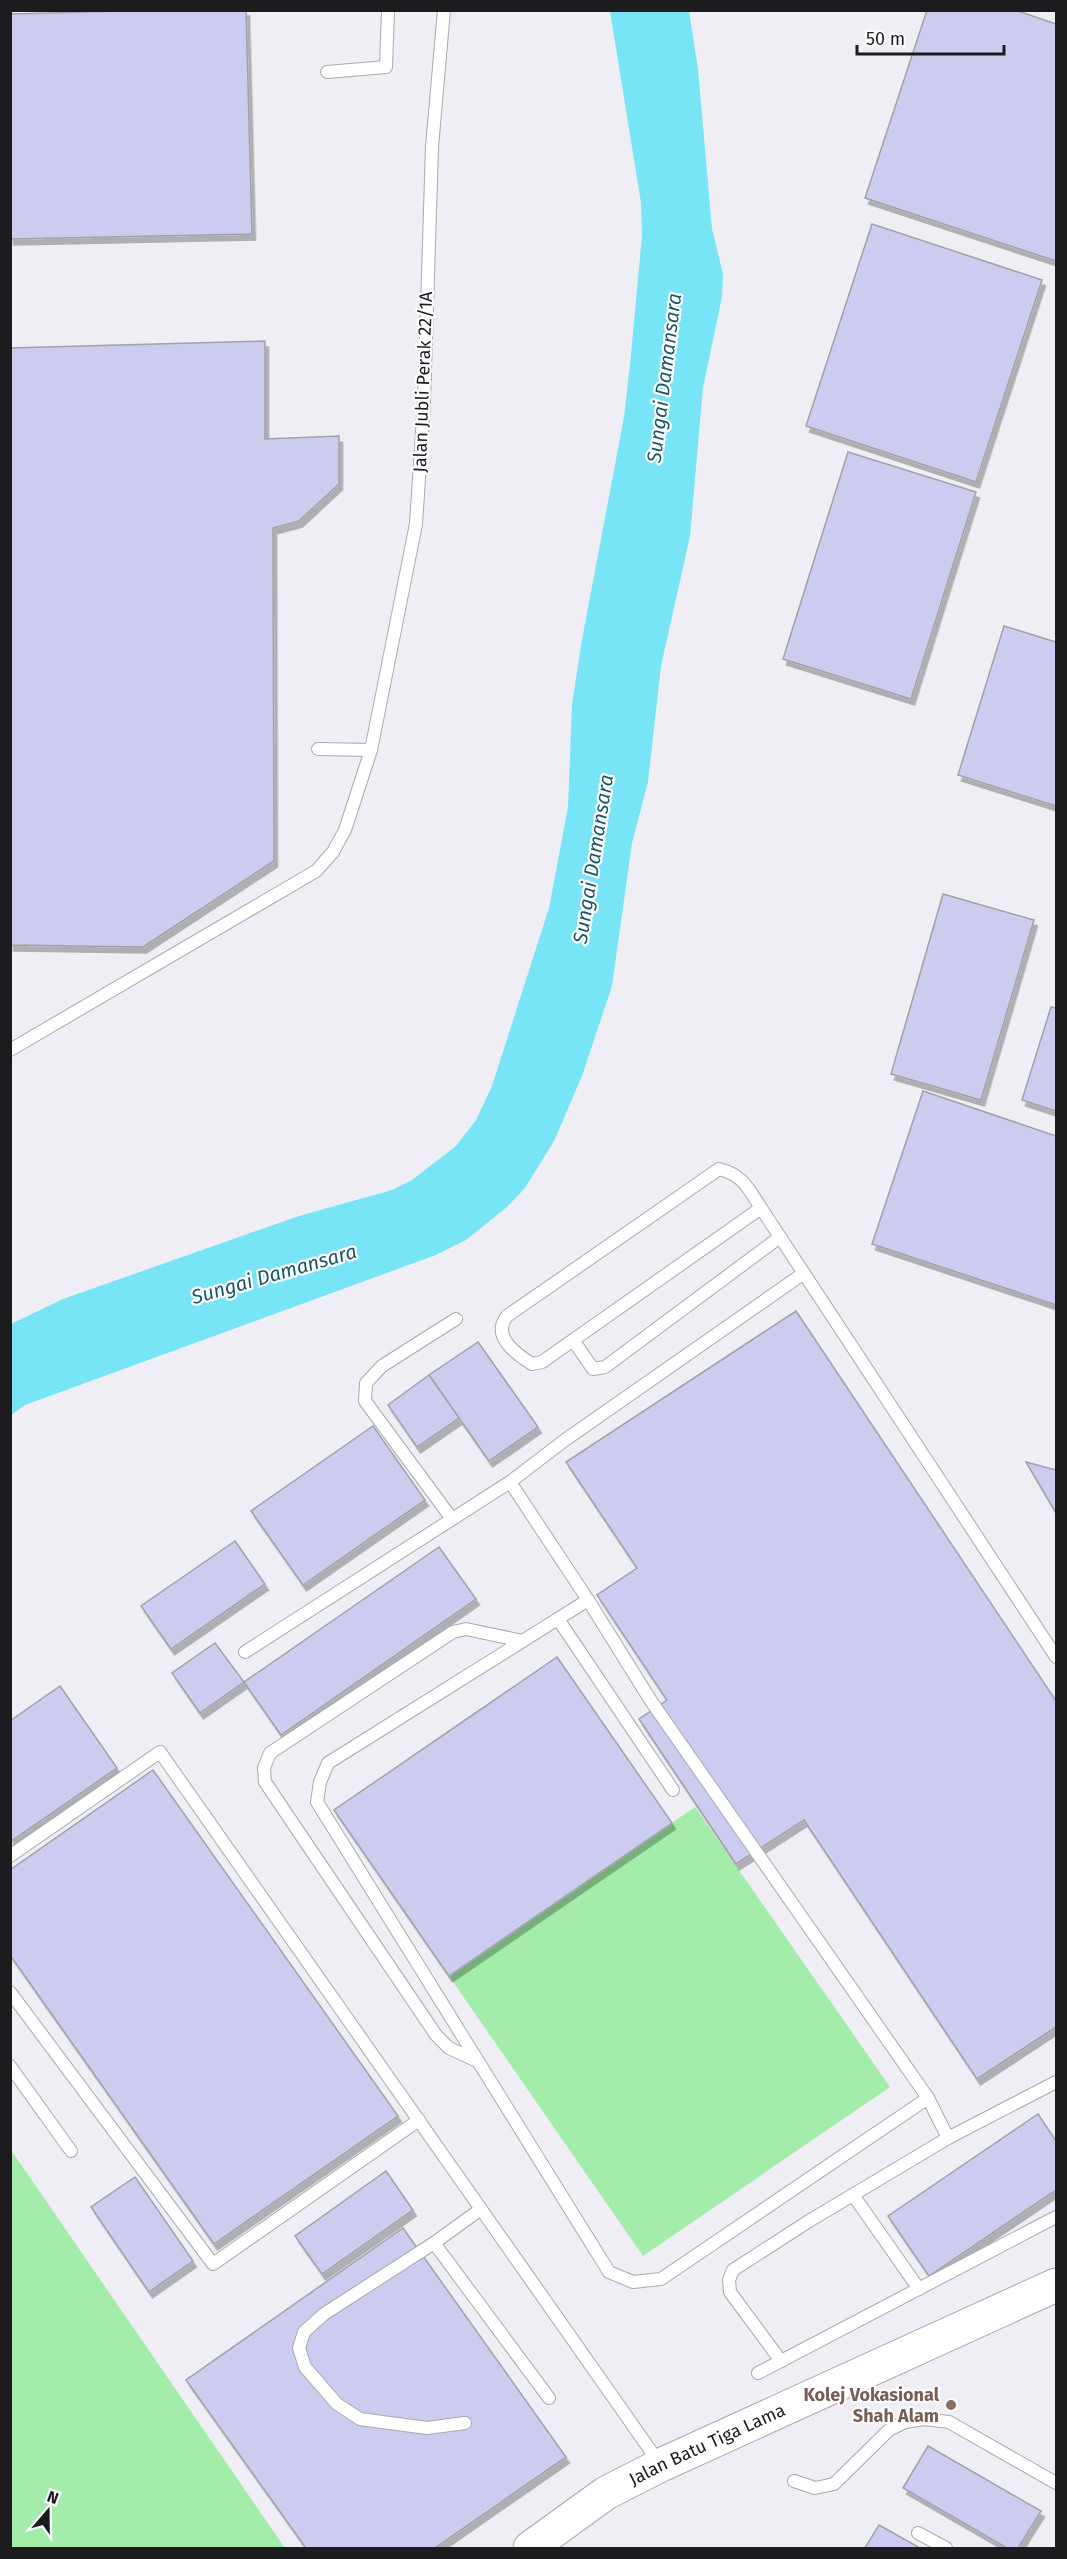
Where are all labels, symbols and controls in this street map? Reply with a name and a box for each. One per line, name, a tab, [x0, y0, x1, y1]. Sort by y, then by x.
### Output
scale bar	[857, 18, 1004, 56]
text: 50 m	[866, 28, 905, 50]
street label: Jalan Jubli Perak 22/1A	[409, 290, 437, 473]
water label: Sungai Damansara	[642, 292, 686, 465]
water label: Sungai Damansara	[568, 773, 618, 946]
water label: Sungai Damansara	[188, 1239, 359, 1309]
place label: Kolej Vokasional Shah Alam	[804, 2384, 940, 2427]
marker: Kolej Vokasional Shah Alam	[944, 2398, 958, 2412]
street label: Jalan Batu Tiga Lama	[625, 2399, 789, 2490]
north arrow	[18, 2481, 78, 2541]
text: N	[45, 2487, 61, 2508]

